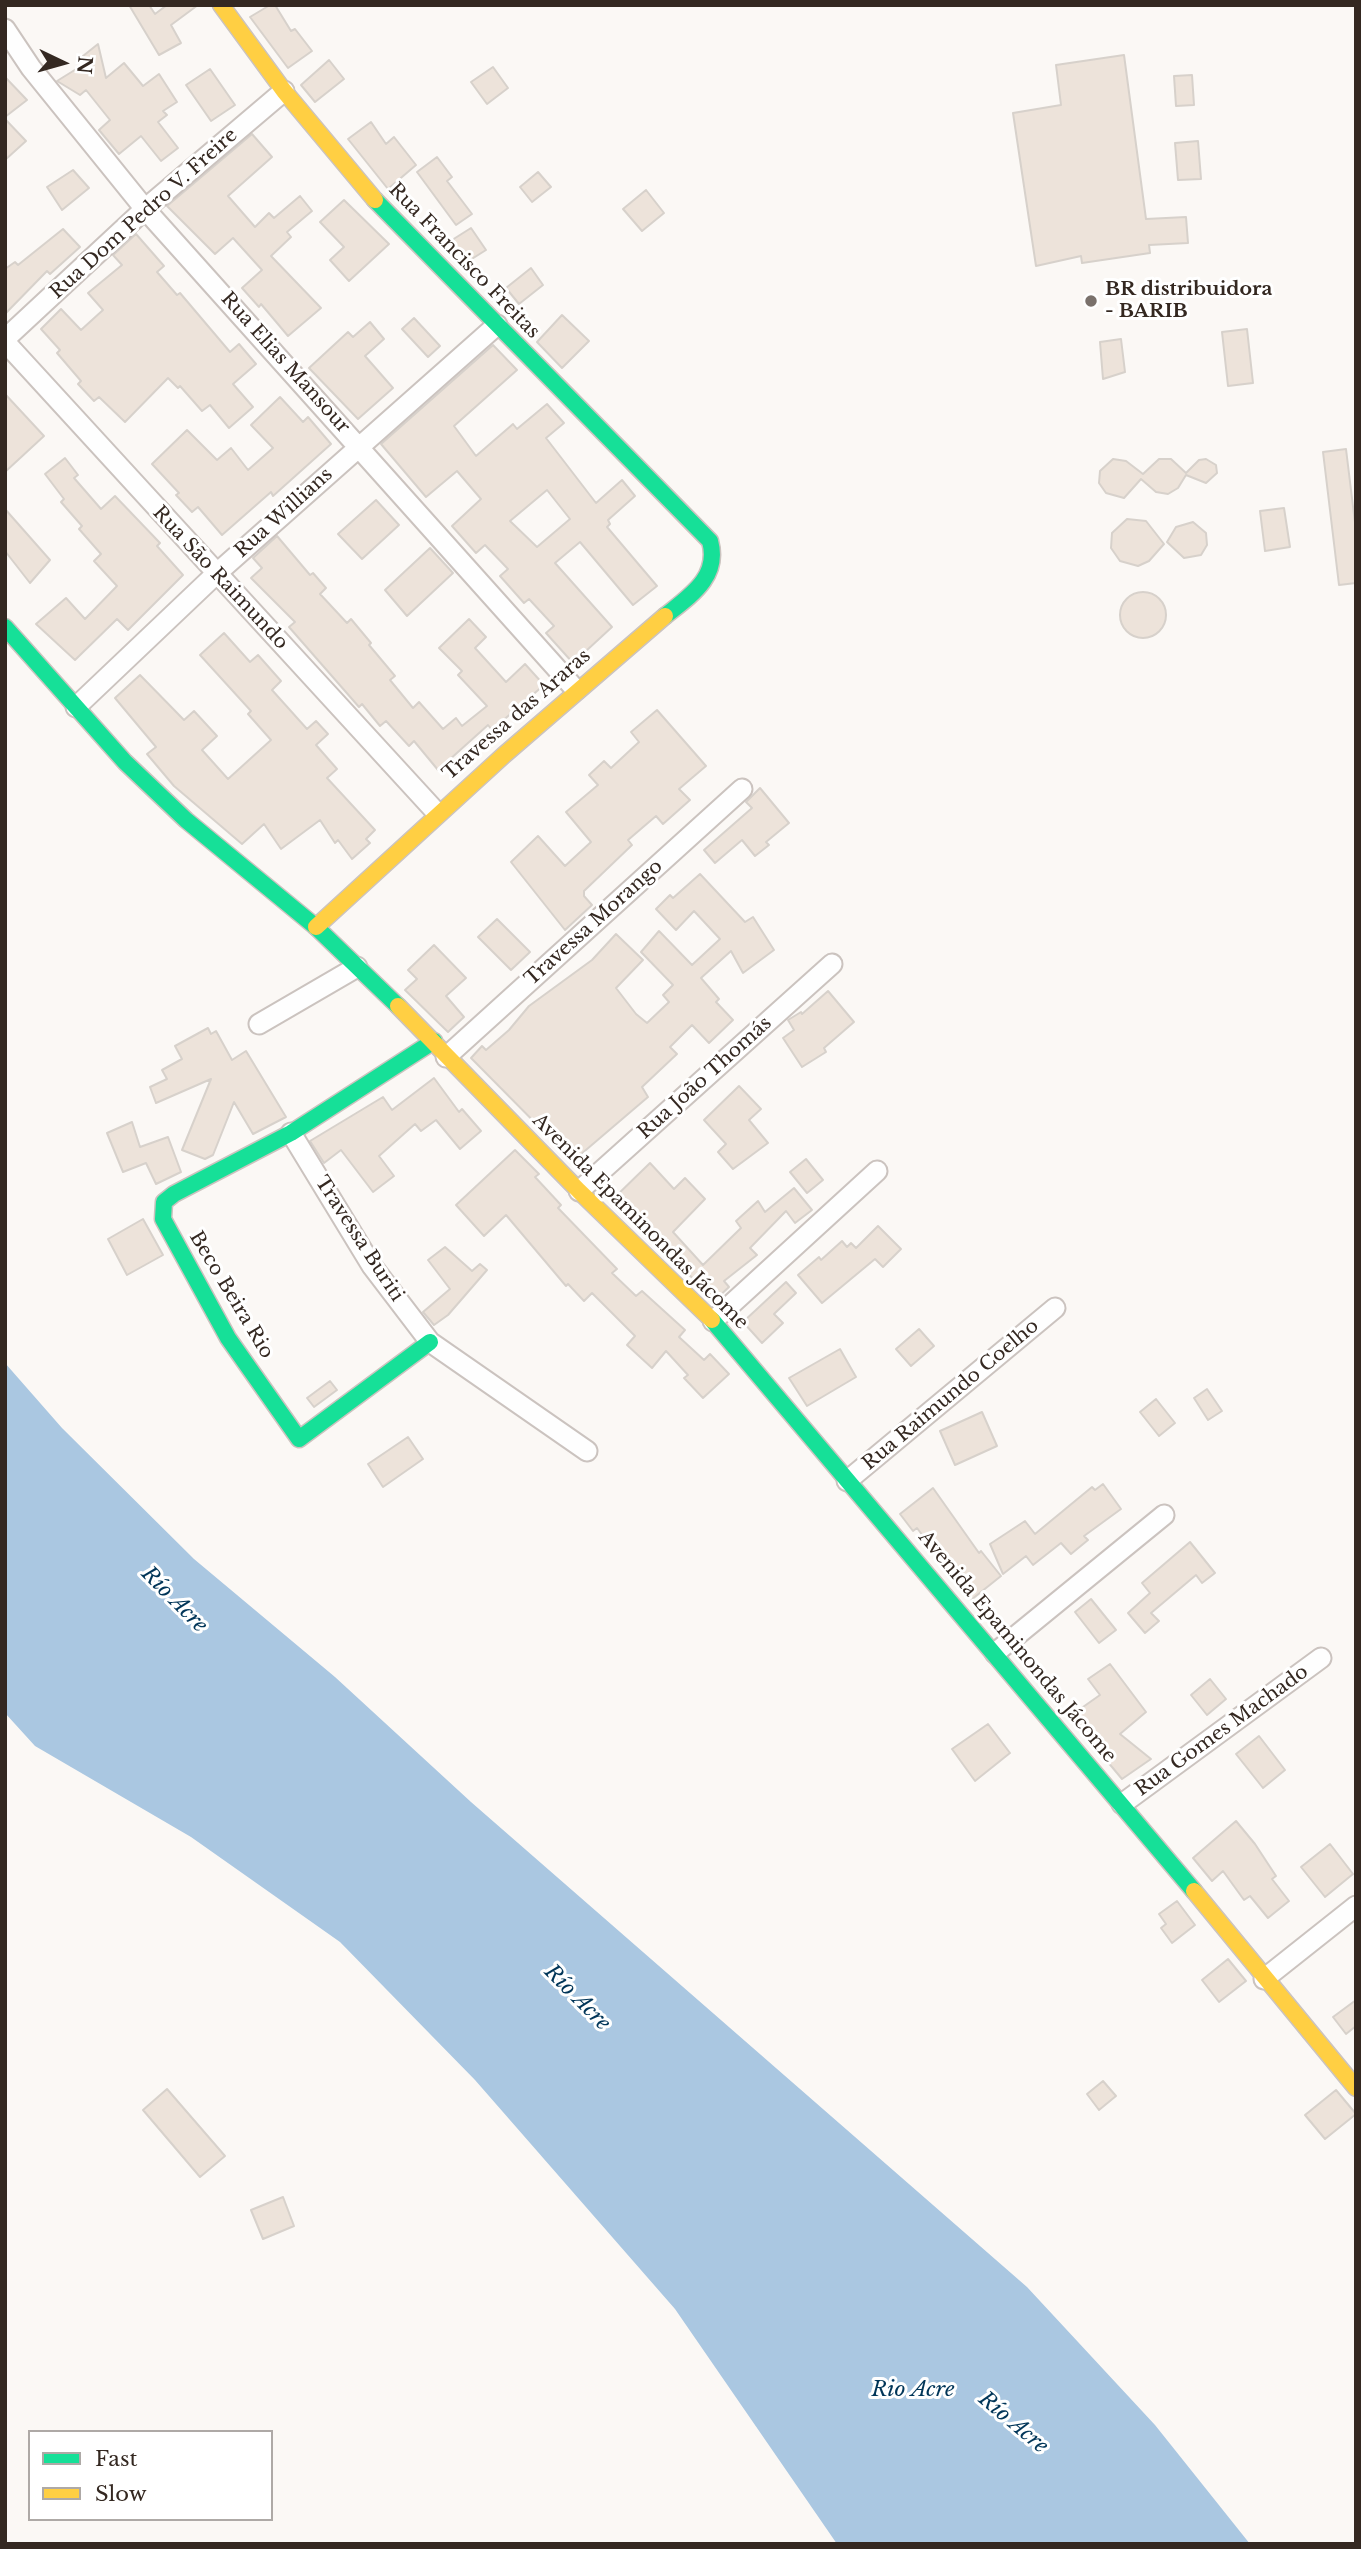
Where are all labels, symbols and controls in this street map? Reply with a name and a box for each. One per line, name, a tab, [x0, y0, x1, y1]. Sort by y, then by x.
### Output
north arrow	[28, 28, 98, 98]
text: N	[72, 55, 97, 75]
street label: Rua Dom Pedro V. Freire	[46, 124, 242, 304]
street label: Rua Francisco Freitas	[384, 178, 544, 344]
place label: BR distribuidora - BARIB	[1105, 279, 1272, 323]
street label: Rua Elias Mansour	[216, 288, 354, 438]
marker: BR distribuidora - BARIB	[1083, 293, 1099, 309]
street label: Rua Willians	[231, 463, 337, 563]
street label: Rua São Raimundo	[148, 502, 292, 654]
street label: Travessa das Araras	[438, 645, 596, 785]
street label: Travessa Morango	[520, 855, 668, 991]
street label: Rua João Thomás	[634, 1012, 776, 1144]
street label: Avenida Epaminondas Jácome	[527, 1109, 753, 1335]
street label: Travessa Buriti	[310, 1172, 408, 1306]
street label: Beco Beira Rio	[184, 1227, 278, 1363]
street label: Rua Raimundo Coelho	[858, 1315, 1044, 1475]
street label: Avenida Epaminondas Jácome	[913, 1527, 1121, 1767]
water label: Río Acre	[136, 1562, 212, 1638]
street label: Rua Gomes Machado	[1131, 1661, 1313, 1801]
water label: Río Acre	[539, 1960, 615, 2036]
water label: Rio Acre	[872, 2377, 954, 2403]
water label: Río Acre	[973, 2387, 1053, 2459]
legend	[28, 2430, 273, 2521]
text: Fast	[95, 2446, 137, 2472]
text: Slow	[95, 2481, 147, 2507]

